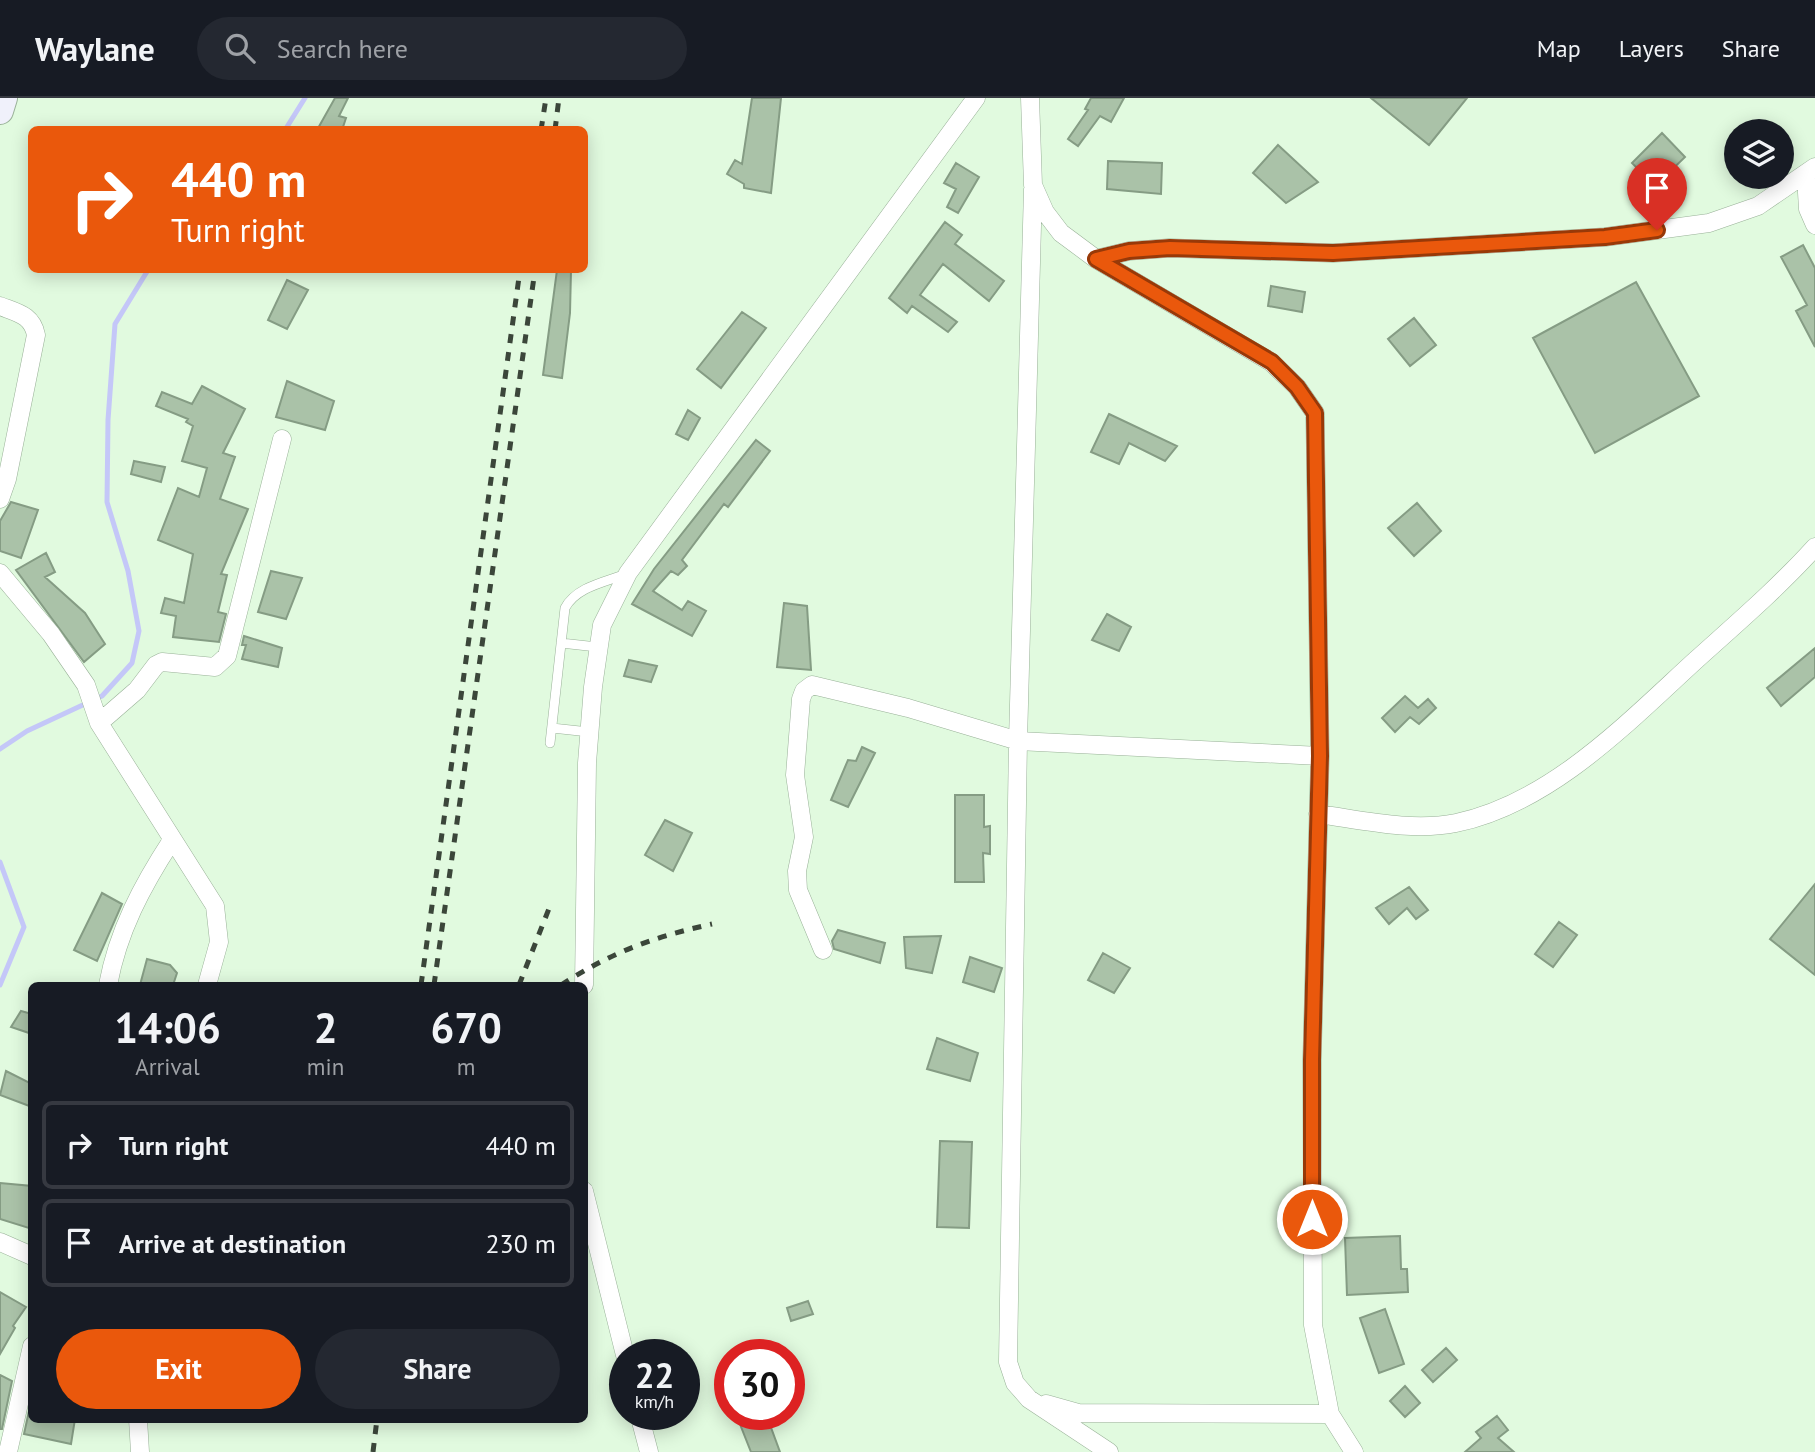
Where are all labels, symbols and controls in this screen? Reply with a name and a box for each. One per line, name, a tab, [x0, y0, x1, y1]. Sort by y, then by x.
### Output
search box	[197, 17, 687, 80]
text: Waylane	[35, 27, 155, 70]
icon: search	[221, 29, 259, 67]
text: Search here	[277, 32, 408, 65]
text: Map	[1537, 33, 1581, 64]
text: Layers	[1619, 33, 1684, 64]
text: Share	[1722, 33, 1780, 64]
map controls	[1724, 119, 1794, 189]
button: layers	[1724, 119, 1794, 189]
text: 440 m	[171, 147, 306, 211]
icon: right	[56, 154, 147, 245]
pin	[1627, 158, 1687, 230]
icon: arrive	[1638, 169, 1676, 207]
text: Turn right	[171, 209, 305, 251]
text: 14:06	[114, 1000, 221, 1055]
text: 2	[314, 1000, 337, 1055]
text: 670	[430, 1000, 502, 1055]
text: Arrival	[135, 1052, 200, 1081]
text: min	[307, 1052, 344, 1081]
text: m	[457, 1052, 475, 1081]
icon: right	[60, 1126, 98, 1164]
text: Turn right	[119, 1129, 228, 1162]
text: 440 m	[485, 1129, 556, 1162]
position arrow	[1275, 1182, 1349, 1256]
icon: arrive	[60, 1224, 98, 1262]
text: Arrive at destination	[119, 1227, 346, 1260]
text: 230 m	[485, 1227, 556, 1260]
button: Exit	[56, 1329, 301, 1409]
button: Share	[315, 1329, 560, 1409]
speed limit sign: 30	[714, 1339, 805, 1430]
text: 22	[635, 1352, 674, 1398]
text: km/h	[635, 1390, 674, 1413]

